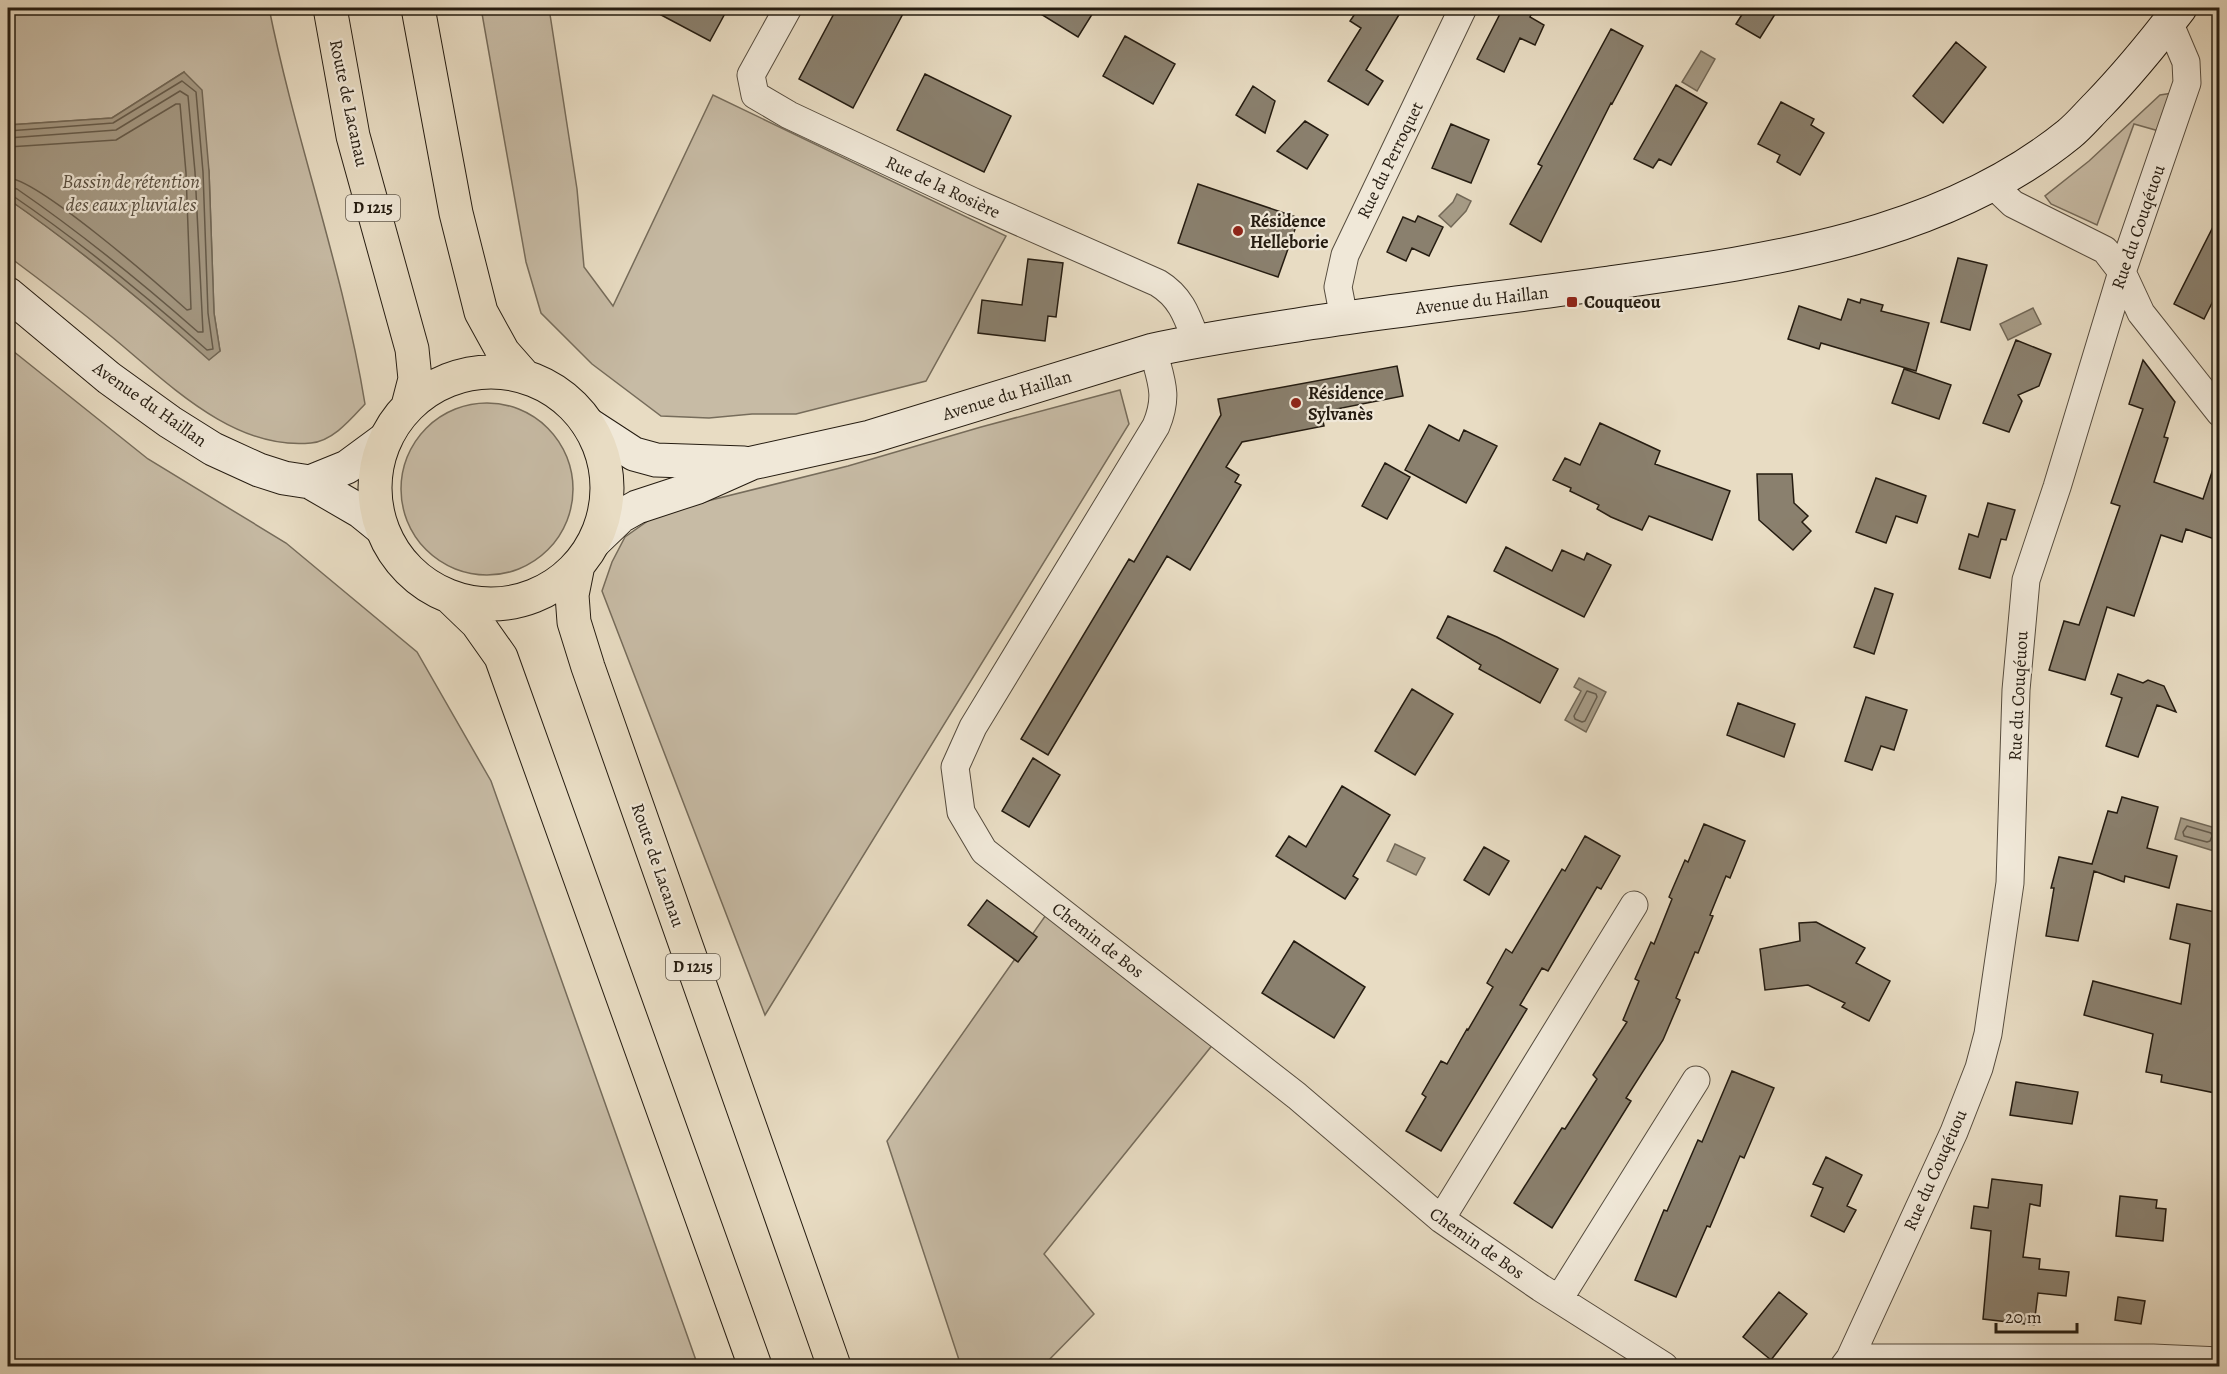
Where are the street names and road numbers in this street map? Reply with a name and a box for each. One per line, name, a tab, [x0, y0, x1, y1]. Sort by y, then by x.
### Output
street label: Route de Lacanau	[324, 37, 374, 169]
street label: Rue du Perroquet	[1351, 97, 1429, 223]
street label: Rue de la Rosière	[882, 150, 1004, 224]
street label: Rue du Couqéuou	[2105, 161, 2171, 292]
road number: D 1215	[346, 195, 400, 221]
street label: Avenue du Haillan	[1413, 280, 1550, 320]
street label: Avenue du Haillan	[87, 355, 212, 452]
street label: Avenue du Haillan	[939, 364, 1075, 426]
street label: Rue du Couqéuou	[2003, 630, 2033, 762]
street label: Route de Lacanau	[626, 800, 690, 930]
street label: Chemin de Bos	[1047, 897, 1149, 983]
road number: D 1215	[666, 954, 720, 980]
street label: Rue du Couqéuou	[1898, 1105, 1973, 1234]
street label: Chemin de Bos	[1425, 1201, 1529, 1285]

